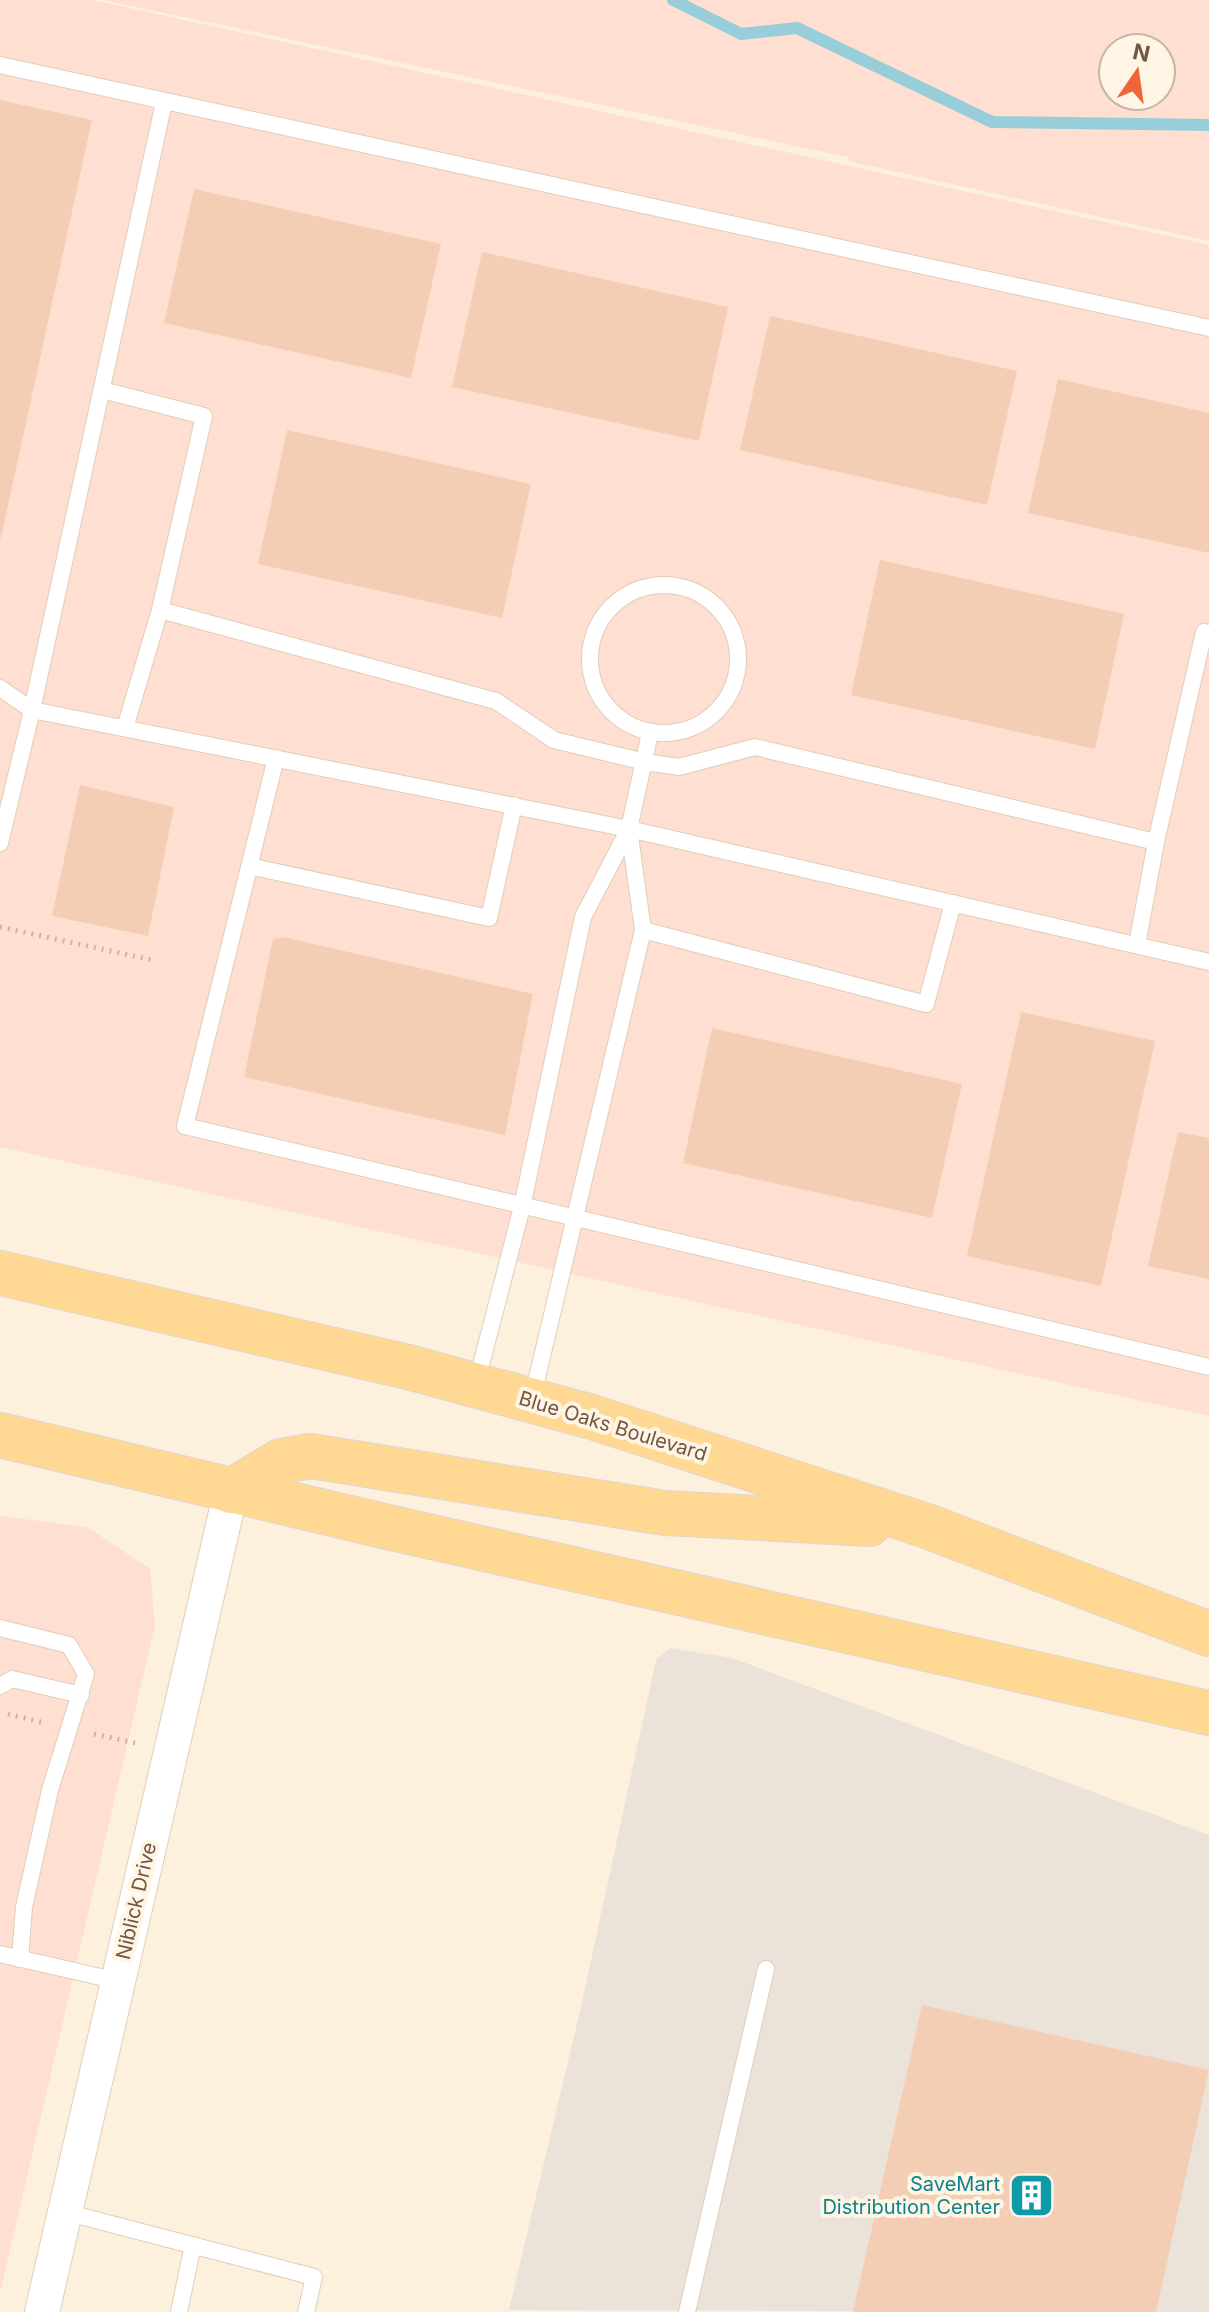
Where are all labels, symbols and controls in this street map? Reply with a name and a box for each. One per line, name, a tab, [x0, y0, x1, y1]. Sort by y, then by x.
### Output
north arrow	[1097, 32, 1177, 112]
text: N	[1130, 38, 1153, 67]
street label: Blue Oaks Boulevard	[516, 1386, 710, 1466]
street label: Niblick Drive	[111, 1840, 161, 1962]
building icon: SaveMart Distribution Center	[1007, 2171, 1055, 2219]
place label: SaveMart Distribution Center	[822, 2172, 1000, 2219]

